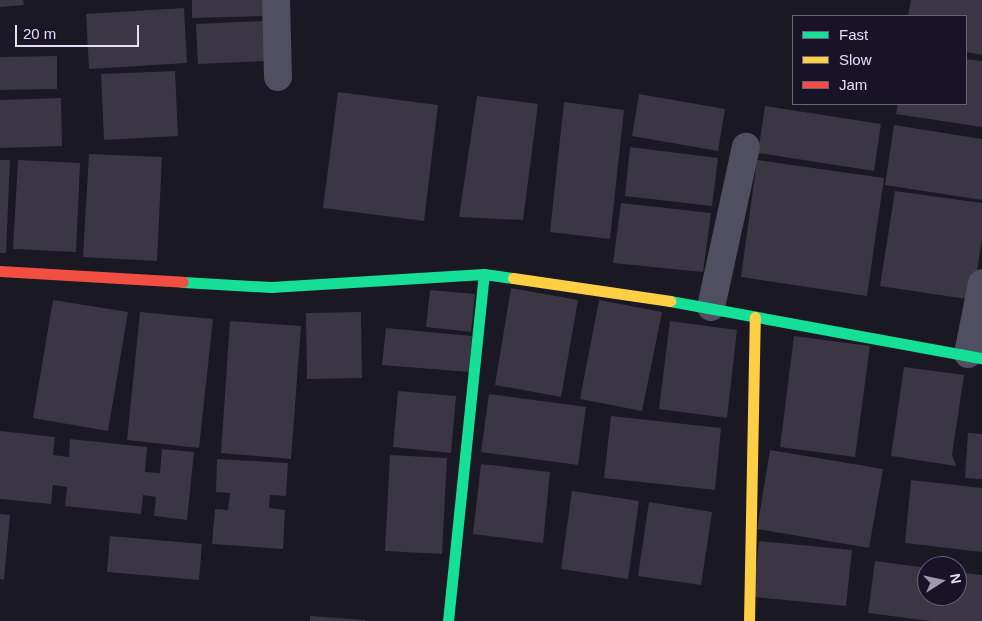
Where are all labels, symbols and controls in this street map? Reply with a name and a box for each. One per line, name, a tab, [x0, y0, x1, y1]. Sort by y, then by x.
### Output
scale bar	[18, 15, 141, 47]
legend	[792, 15, 967, 105]
text: 20 m	[23, 25, 56, 42]
text: Fast	[839, 26, 868, 43]
text: Slow	[839, 51, 872, 68]
text: Jam	[839, 76, 867, 93]
north arrow	[917, 556, 967, 606]
text: N	[947, 572, 965, 585]

